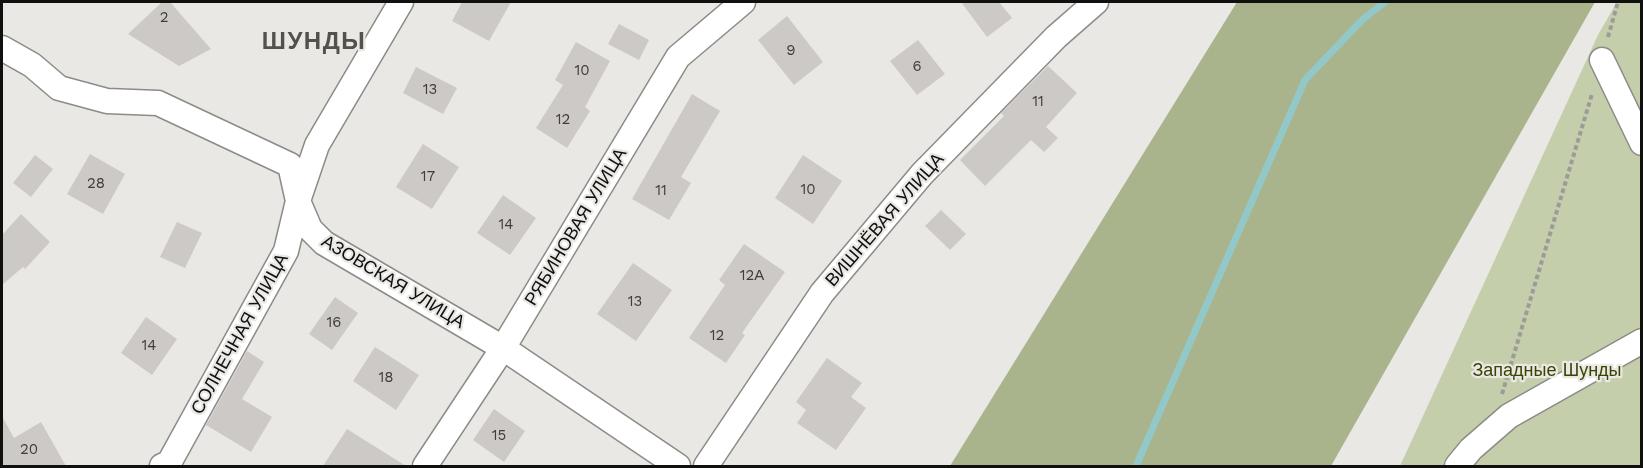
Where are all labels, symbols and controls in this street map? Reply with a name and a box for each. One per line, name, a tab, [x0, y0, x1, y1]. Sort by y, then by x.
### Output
house number: 2	[160, 9, 168, 27]
district label: ШУНДЫ	[262, 28, 366, 56]
house number: 9	[786, 42, 796, 60]
house number: 6	[912, 58, 922, 76]
house number: 10	[574, 62, 590, 80]
house number: 13	[423, 81, 437, 99]
house number: 11	[1032, 93, 1044, 111]
house number: 12	[556, 111, 570, 129]
street label: РЯБИНОВАЯ УЛИЦА	[520, 144, 632, 310]
street label: ВИШНЁВАЯ УЛИЦА	[821, 149, 949, 291]
house number: 17	[421, 168, 435, 186]
house number: 28	[87, 175, 105, 193]
house number: 10	[800, 181, 816, 199]
house number: 11	[655, 182, 667, 200]
house number: 14	[498, 216, 514, 234]
street label: АЗОВСКАЯ УЛИЦА	[317, 231, 469, 333]
street label: СОЛНЕЧНАЯ УЛИЦА	[187, 250, 293, 418]
house number: 12А	[740, 267, 764, 285]
house number: 13	[628, 293, 642, 311]
house number: 16	[327, 314, 341, 332]
house number: 12	[710, 327, 724, 345]
house number: 14	[141, 337, 157, 355]
park label: Западные Шунды	[1472, 360, 1622, 382]
house number: 18	[378, 369, 394, 387]
house number: 15	[492, 427, 506, 445]
house number: 20	[20, 441, 38, 459]

